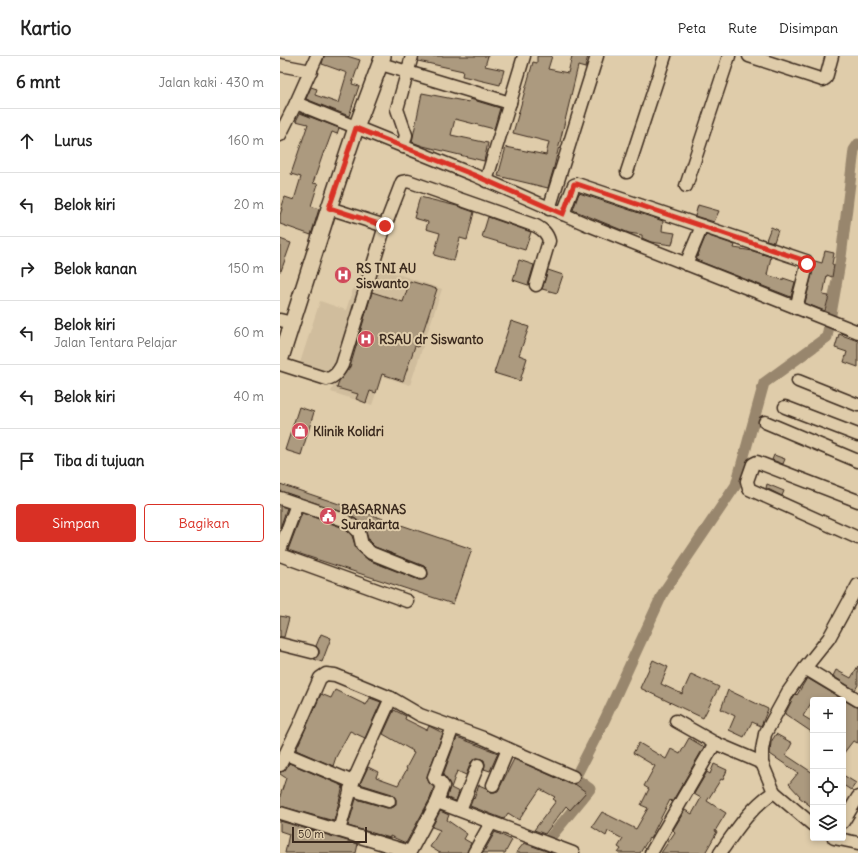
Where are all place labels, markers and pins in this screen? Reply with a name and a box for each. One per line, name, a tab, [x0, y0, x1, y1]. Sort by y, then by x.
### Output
place label: RS TNI AU Siswanto	[356, 260, 416, 292]
hospital icon: RS TNI AU Siswanto	[333, 265, 353, 285]
hospital icon: RSAU dr Siswanto	[356, 329, 376, 349]
place label: RSAU dr Siswanto	[379, 331, 484, 348]
shop icon: Klinik Kolidri	[290, 421, 310, 441]
place label: Klinik Kolidri	[313, 423, 384, 440]
place label: BASARNAS Surakarta	[341, 501, 406, 533]
public building icon: BASARNAS Surakarta	[318, 506, 338, 526]

